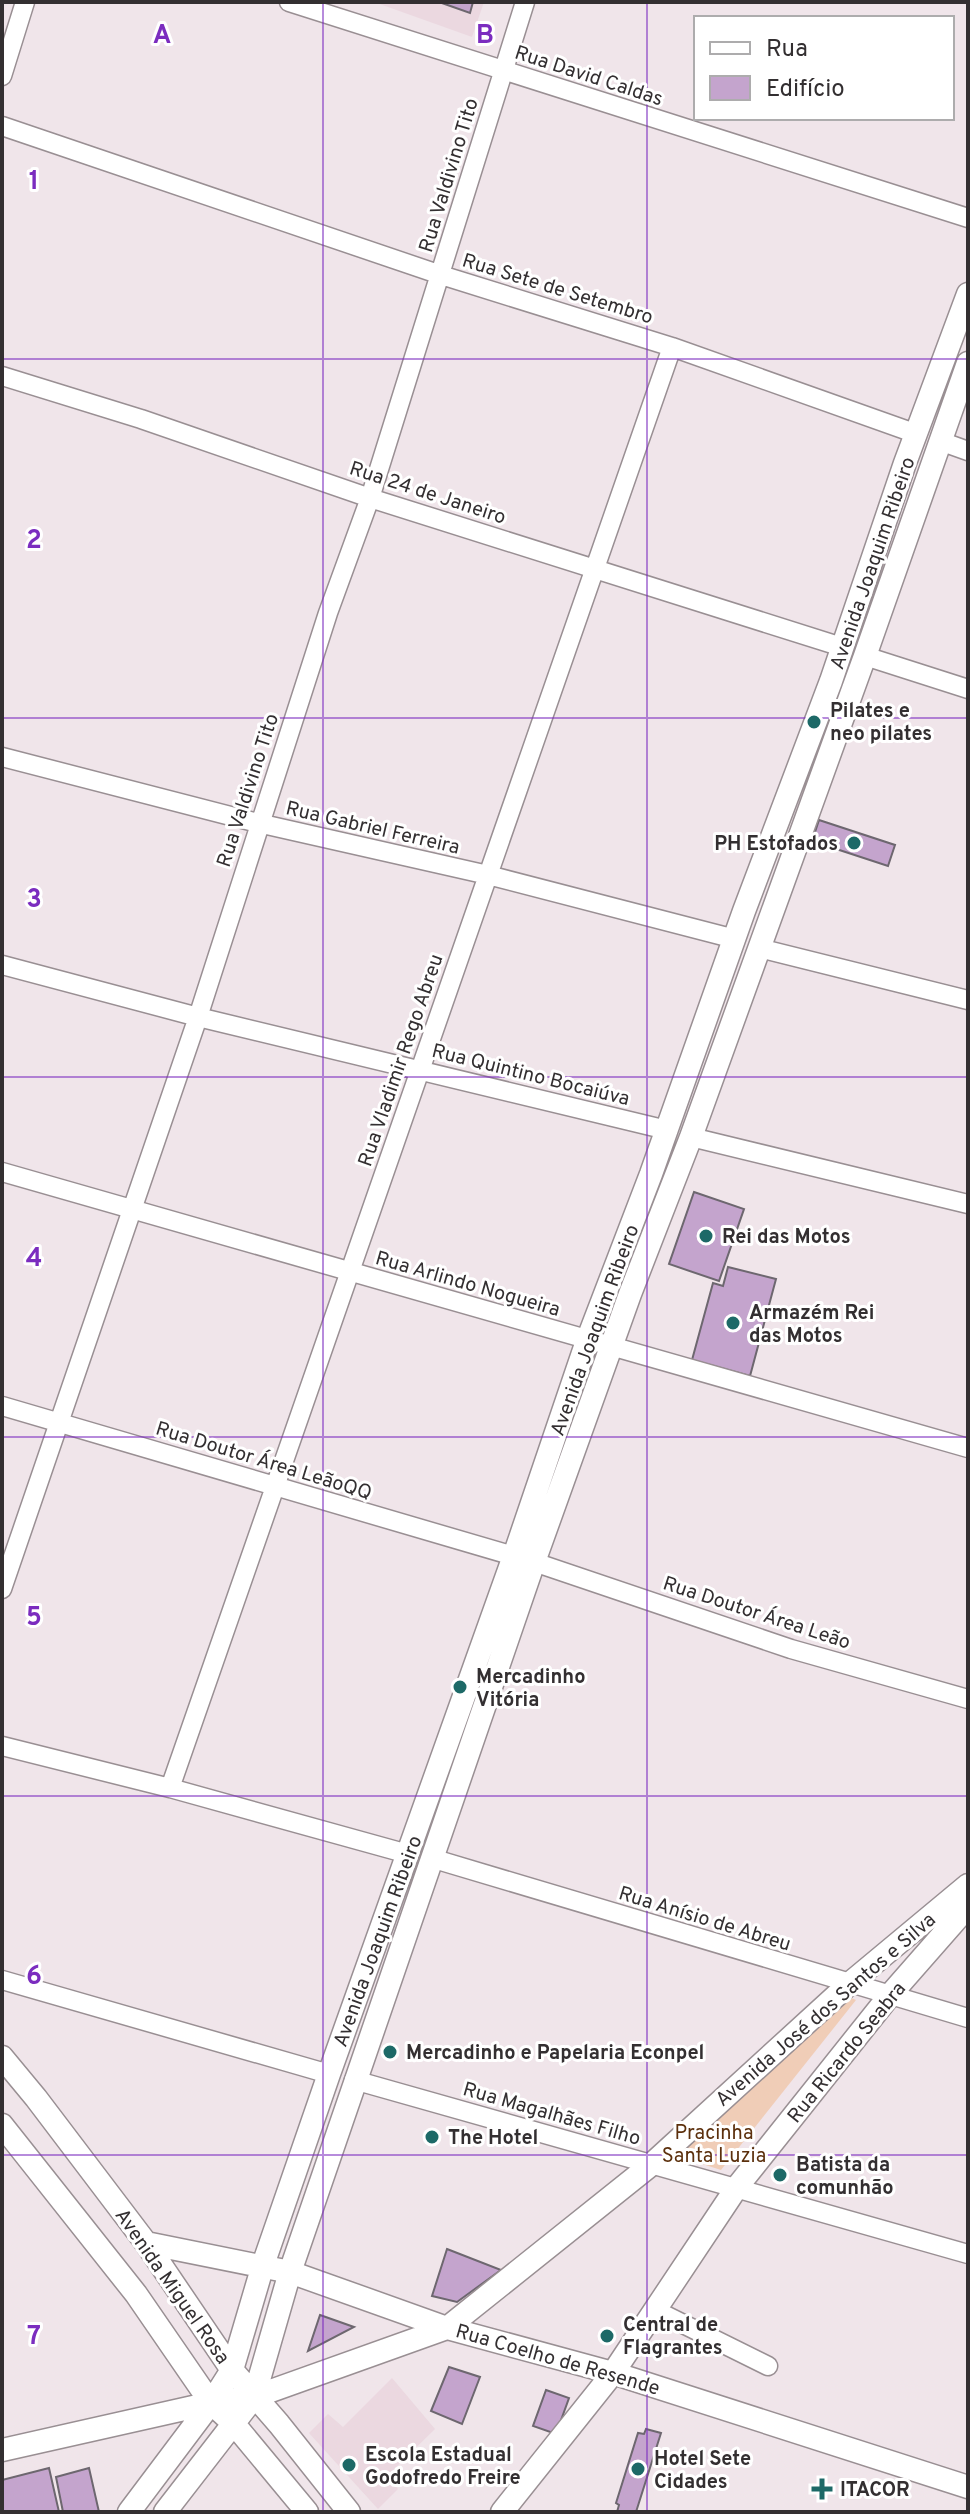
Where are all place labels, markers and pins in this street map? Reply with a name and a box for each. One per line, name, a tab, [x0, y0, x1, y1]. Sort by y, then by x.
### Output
place label: Pilates e neo pilates	[830, 699, 932, 748]
marker: Pilates e neo pilates	[805, 713, 823, 731]
place label: PH Estofados	[714, 832, 838, 858]
marker: PH Estofados	[845, 834, 863, 852]
place label: Rei das Motos	[722, 1225, 851, 1251]
marker: Rei das Motos	[697, 1227, 715, 1245]
place label: Armazém Rei das Motos	[749, 1301, 874, 1350]
marker: Armazém Rei das Motos	[724, 1314, 742, 1332]
place label: Mercadinho Vitória	[476, 1665, 586, 1714]
marker: Mercadinho Vitória	[451, 1678, 469, 1696]
place label: Mercadinho e Papelaria Econpel	[406, 2041, 704, 2067]
marker: Mercadinho e Papelaria Econpel	[381, 2043, 399, 2061]
place label: The Hotel	[448, 2126, 538, 2152]
marker: The Hotel	[423, 2128, 441, 2146]
place label: Batista da comunhão	[796, 2153, 893, 2202]
marker: Batista da comunhão	[771, 2166, 789, 2184]
place label: Central de Flagrantes	[623, 2313, 723, 2362]
marker: Central de Flagrantes	[598, 2327, 616, 2345]
place label: Escola Estadual Godofredo Freire	[365, 2443, 521, 2492]
place label: Hotel Sete Cidades	[654, 2447, 751, 2496]
marker: Escola Estadual Godofredo Freire	[340, 2456, 358, 2474]
marker: Hotel Sete Cidades	[629, 2460, 647, 2478]
marker: ITACOR	[811, 2478, 833, 2500]
place label: ITACOR	[840, 2478, 910, 2504]

